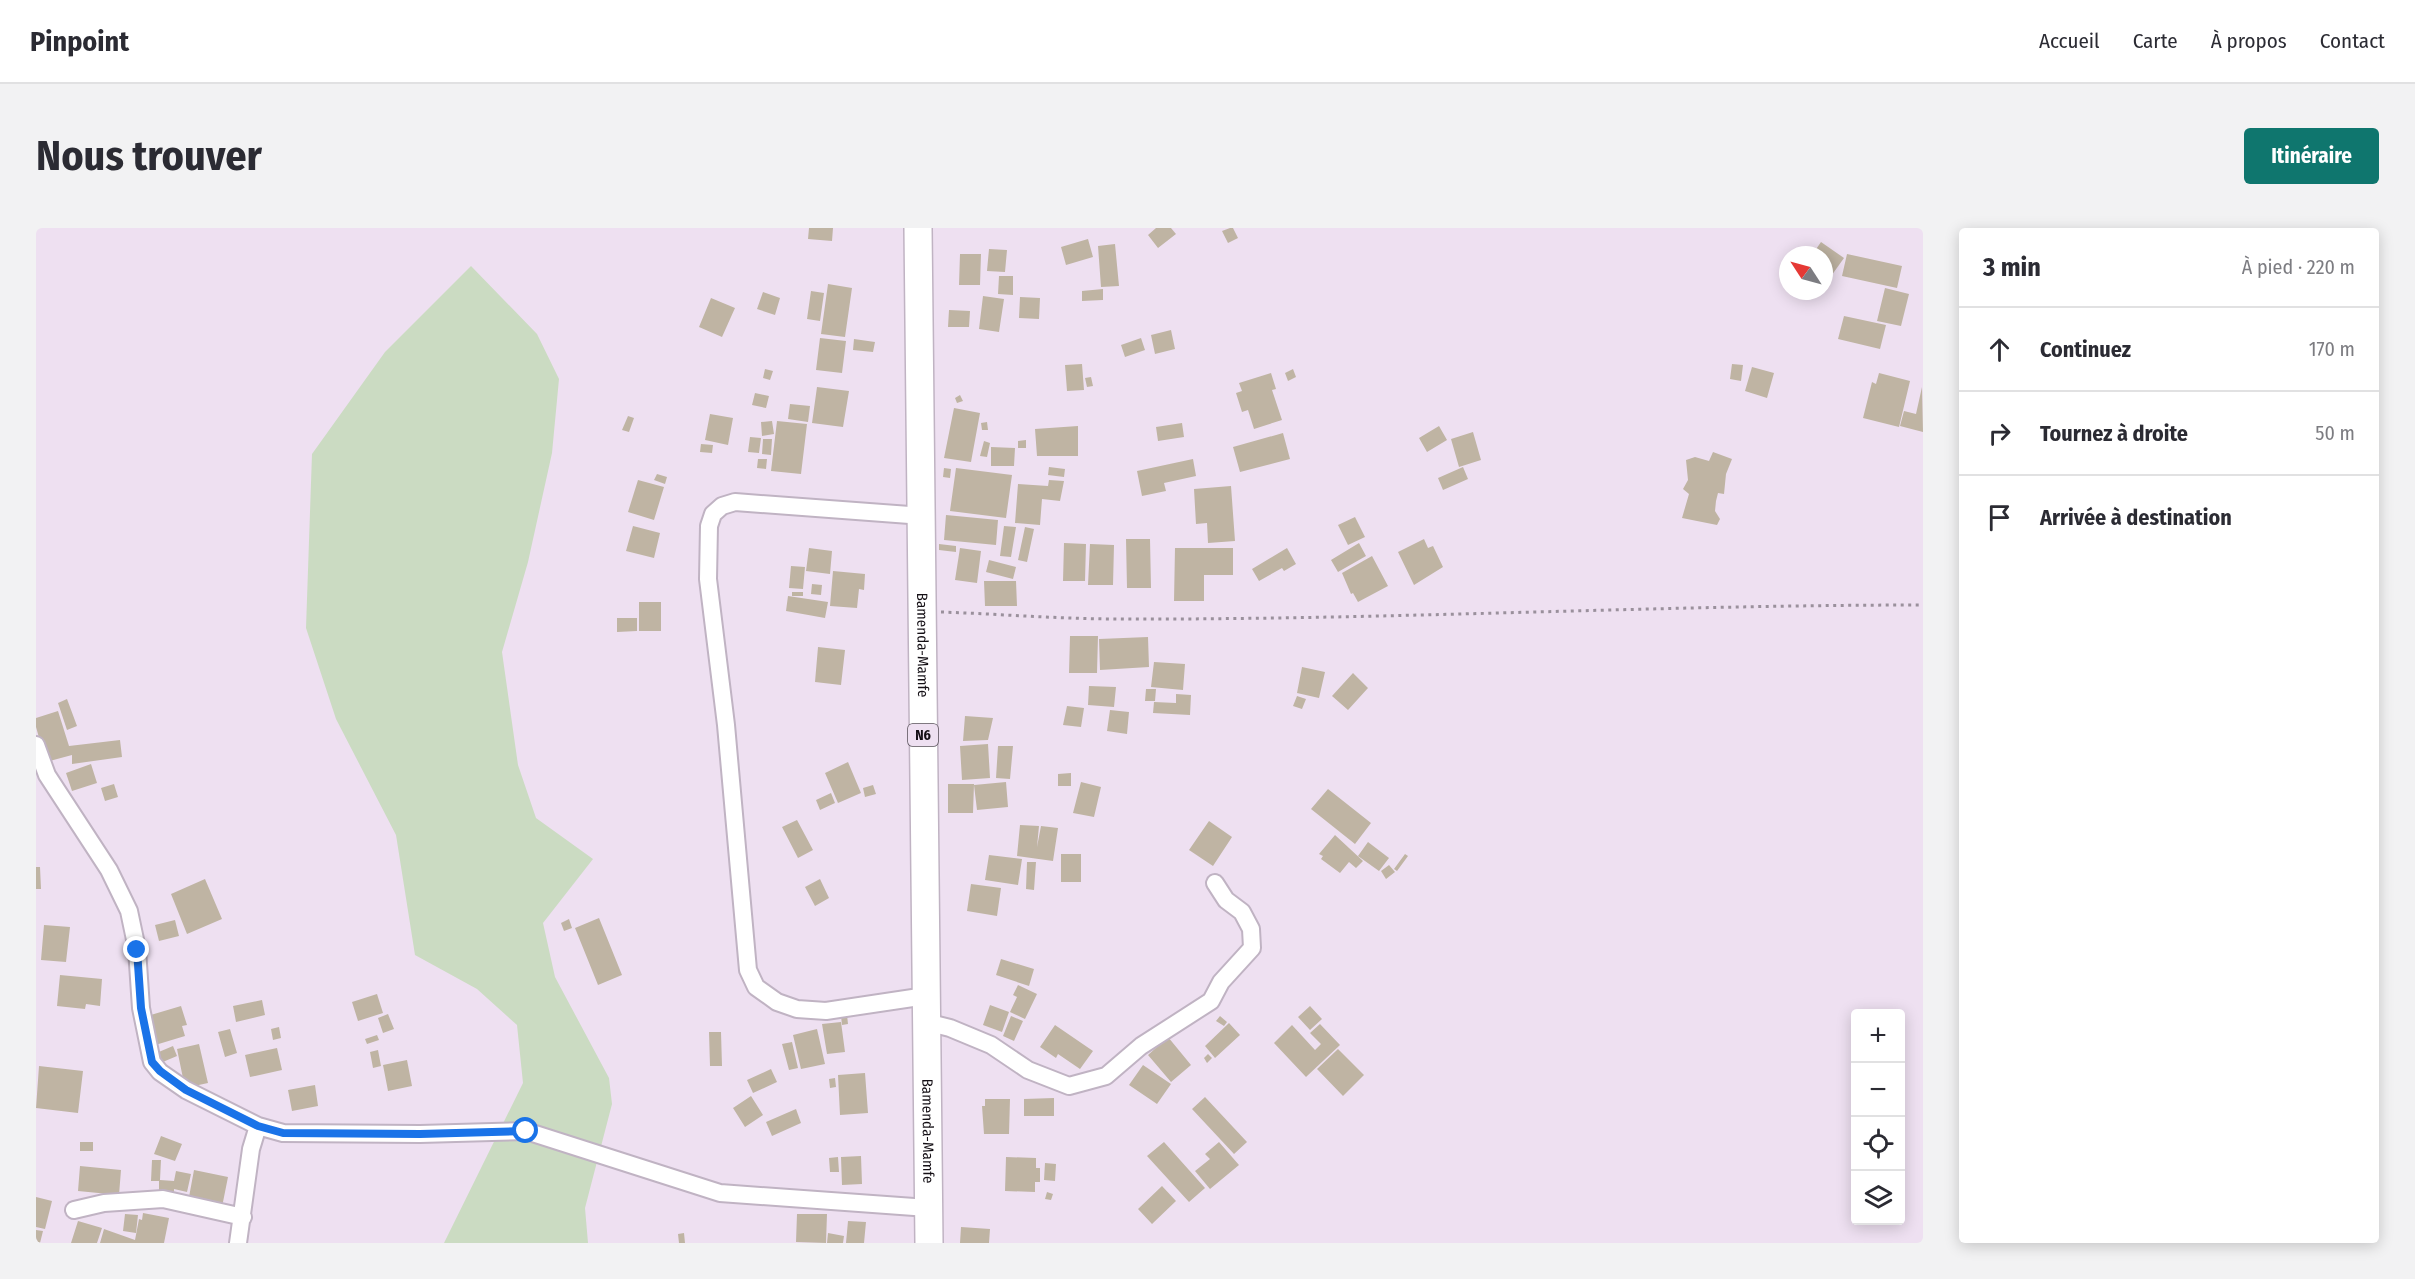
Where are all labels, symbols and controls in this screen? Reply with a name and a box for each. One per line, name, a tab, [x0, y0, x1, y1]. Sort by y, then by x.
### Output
text: Pinpoint	[30, 25, 129, 58]
text: Accueil	[2039, 28, 2100, 54]
text: Carte	[2133, 28, 2178, 54]
text: À propos	[2211, 28, 2287, 54]
text: Contact	[2320, 28, 2385, 54]
button: Itinéraire	[2244, 128, 2379, 184]
text: Nous trouver	[36, 131, 262, 181]
north arrow	[1779, 246, 1833, 300]
text: 3 min	[1983, 252, 2041, 283]
text: À pied · 220 m	[2242, 255, 2355, 279]
icon: ahead	[1983, 333, 2016, 366]
text: Continuez	[2040, 336, 2131, 363]
text: 170 m	[2309, 337, 2355, 361]
icon: right	[1983, 417, 2016, 450]
text: Tournez à droite	[2040, 420, 2188, 447]
text: 50 m	[2315, 421, 2355, 445]
icon: arrive	[1983, 501, 2016, 534]
text: Arrivée à destination	[2040, 504, 2232, 531]
street label: Bamenda-Mamfe	[913, 593, 932, 697]
road number: N6	[908, 724, 938, 746]
route end	[123, 936, 149, 962]
map controls	[1851, 1009, 1905, 1225]
button: +	[1851, 1009, 1905, 1063]
button: −	[1851, 1063, 1905, 1117]
street label: Bamenda-Mamfe	[918, 1079, 937, 1183]
route start	[512, 1117, 538, 1143]
button: locate	[1851, 1117, 1905, 1171]
button: layers	[1851, 1171, 1905, 1225]

